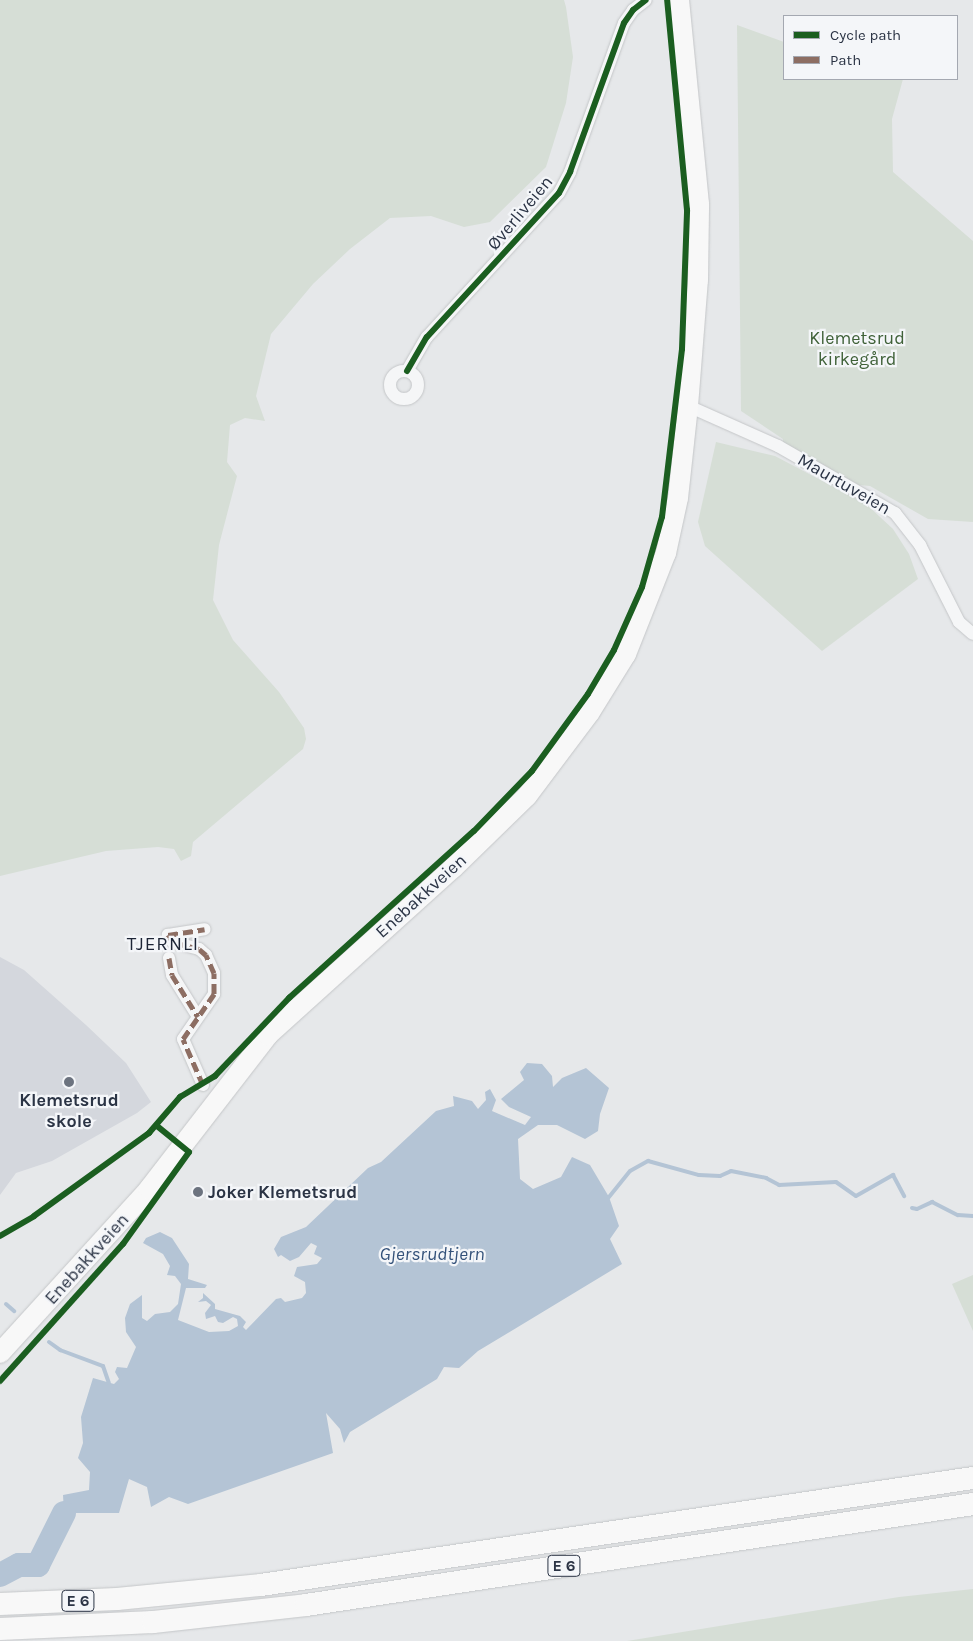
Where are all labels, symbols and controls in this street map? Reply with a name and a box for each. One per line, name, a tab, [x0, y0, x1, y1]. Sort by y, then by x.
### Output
legend	[783, 15, 958, 80]
text: Cycle path	[830, 26, 901, 44]
text: Path	[830, 51, 861, 69]
street label: Øverliveien	[483, 171, 557, 255]
park label: Klemetsrud kirkegård	[809, 328, 905, 370]
street label: Maurtuveien	[794, 449, 894, 519]
street label: Enebakkveien	[371, 850, 471, 942]
district label: TJERNLI	[126, 934, 200, 956]
marker: Klemetsrud skole	[63, 1076, 75, 1088]
place label: Klemetsrud skole	[19, 1090, 119, 1132]
place label: Joker Klemetsrud	[208, 1181, 357, 1203]
marker: Joker Klemetsrud	[192, 1186, 204, 1198]
street label: Enebakkveien	[41, 1209, 133, 1309]
water label: Gjersrudtjern	[379, 1244, 485, 1266]
road number: E 6	[546, 1552, 582, 1580]
road number: E 6	[60, 1588, 96, 1614]

